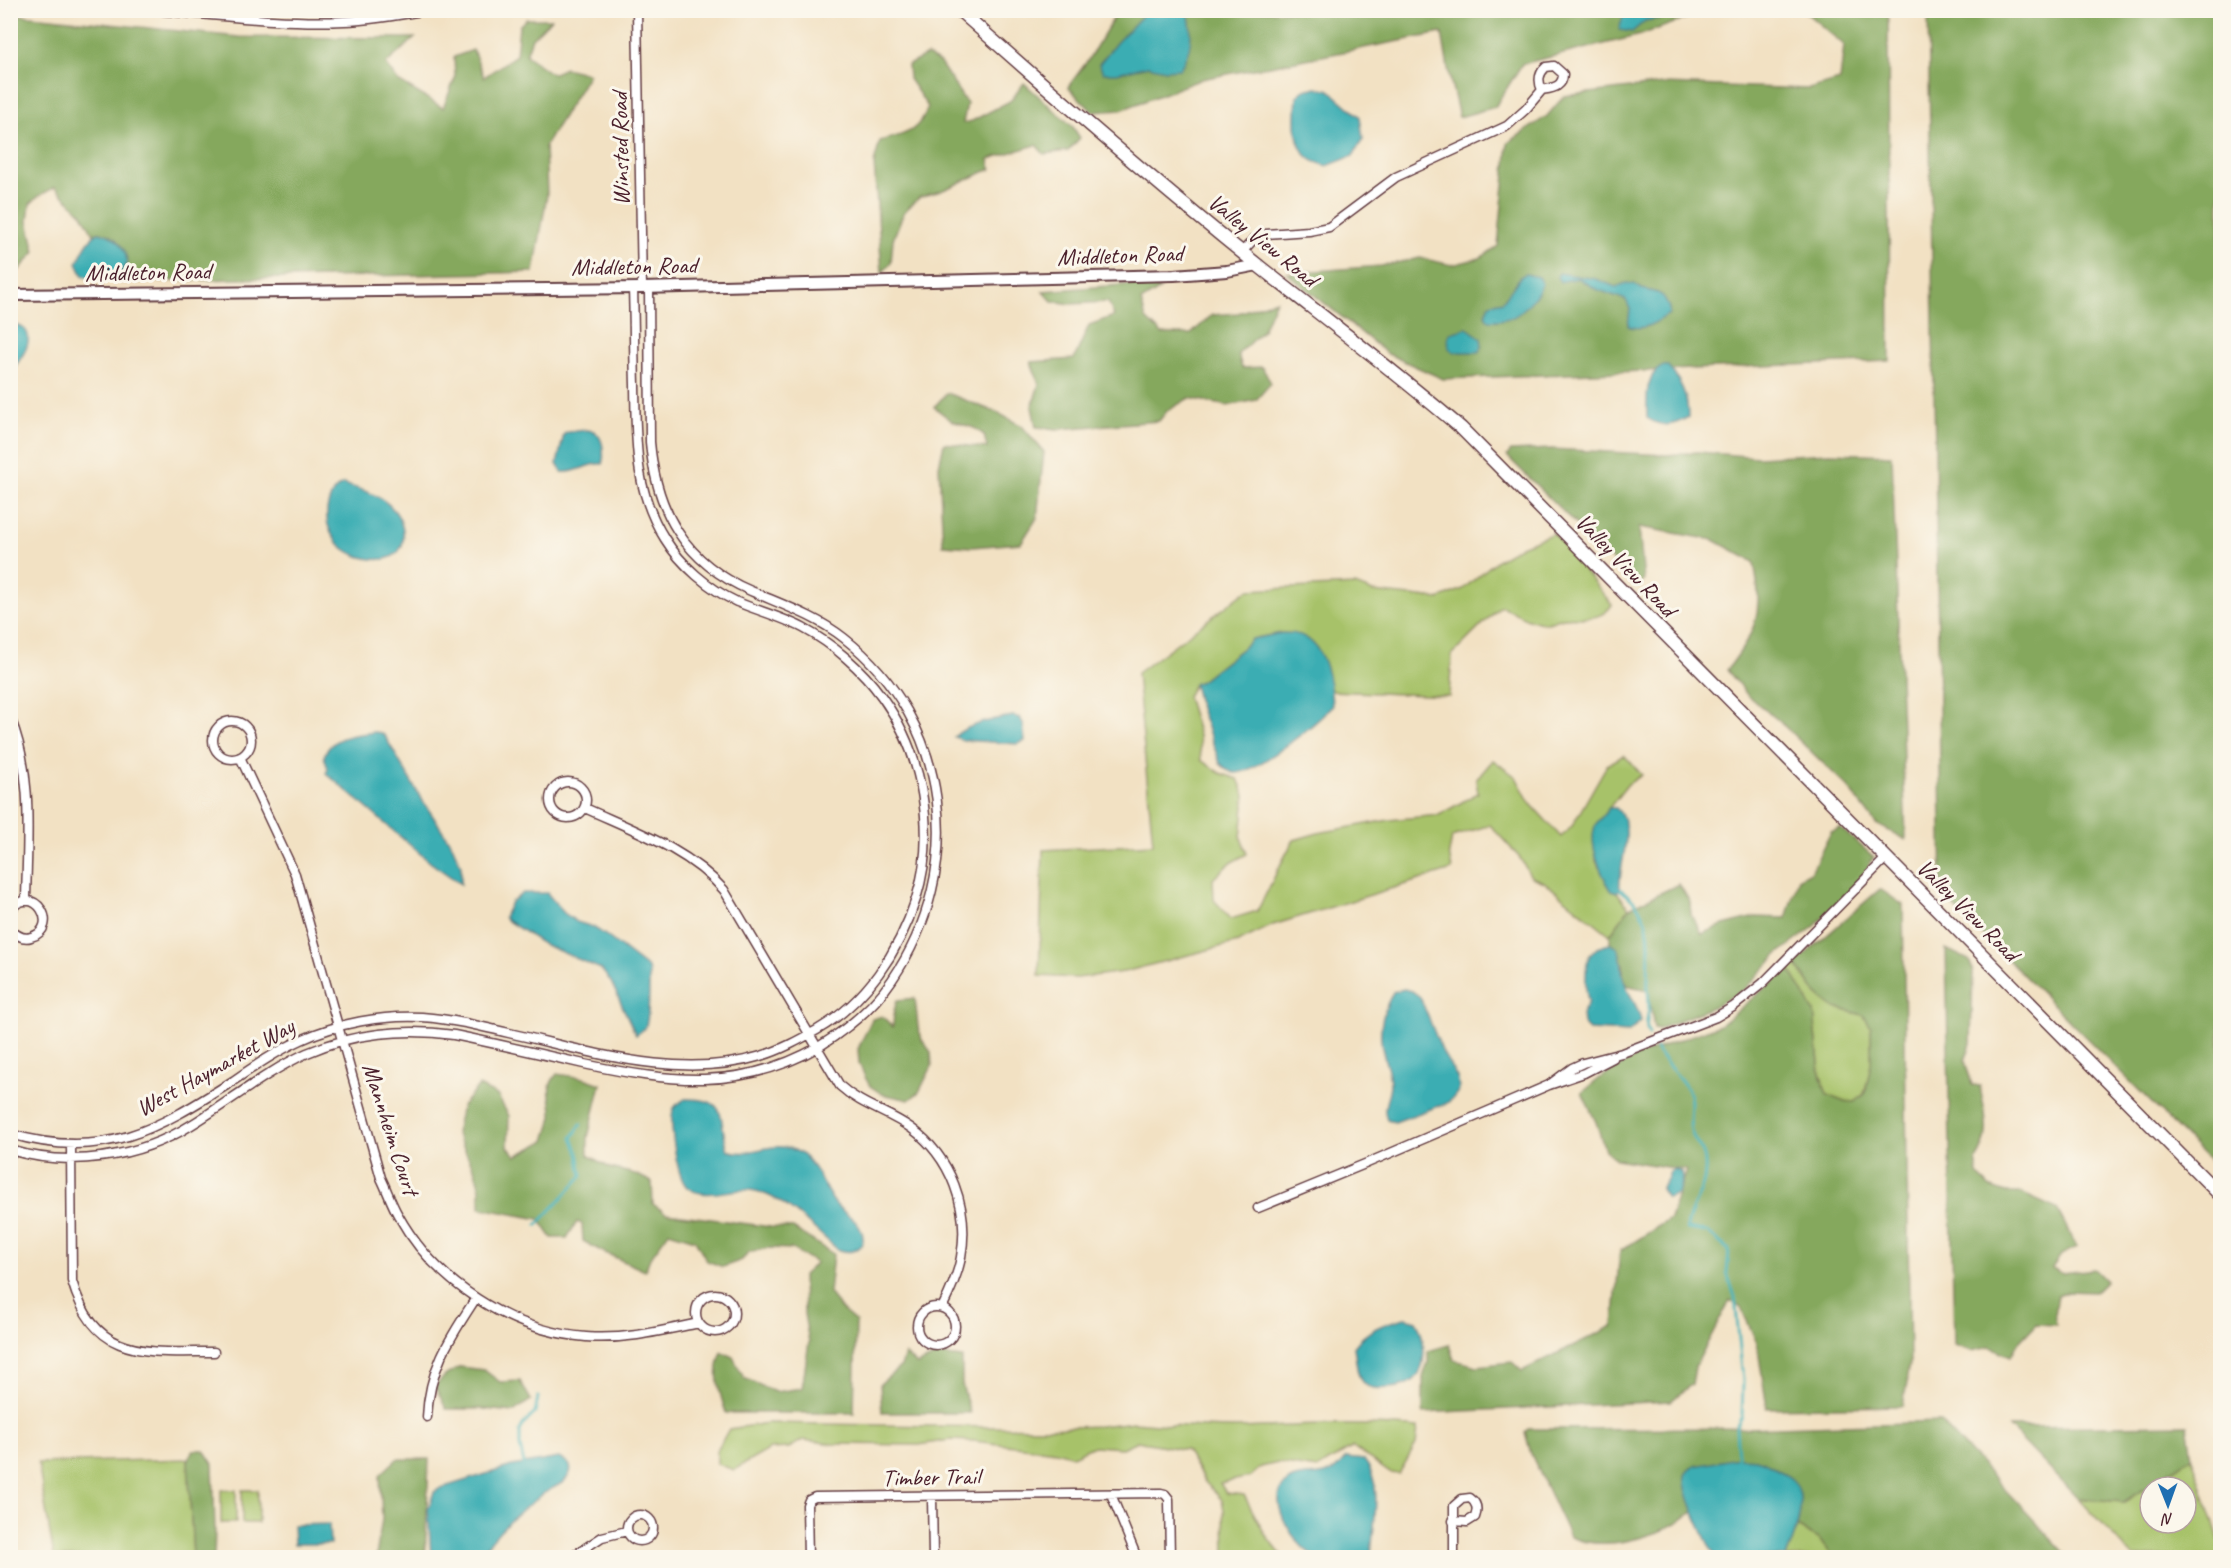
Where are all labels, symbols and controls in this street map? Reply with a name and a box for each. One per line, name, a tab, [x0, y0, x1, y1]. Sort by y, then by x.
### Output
street label: Winsted Road	[604, 88, 636, 206]
street label: Valley View Road	[1202, 187, 1327, 296]
street label: Middleton Road	[1057, 238, 1187, 272]
street label: Middleton Road	[571, 250, 701, 282]
street label: Middleton Road	[85, 256, 215, 288]
street label: Valley View Road	[1569, 507, 1685, 626]
street label: Valley View Road	[1910, 852, 2028, 970]
street label: West Haymarket Way	[131, 1010, 301, 1123]
street label: Mannheim Court	[356, 1059, 427, 1202]
street label: Timber Trail	[882, 1461, 984, 1493]
north arrow	[2138, 1475, 2198, 1535]
text: N	[2160, 1509, 2173, 1529]

